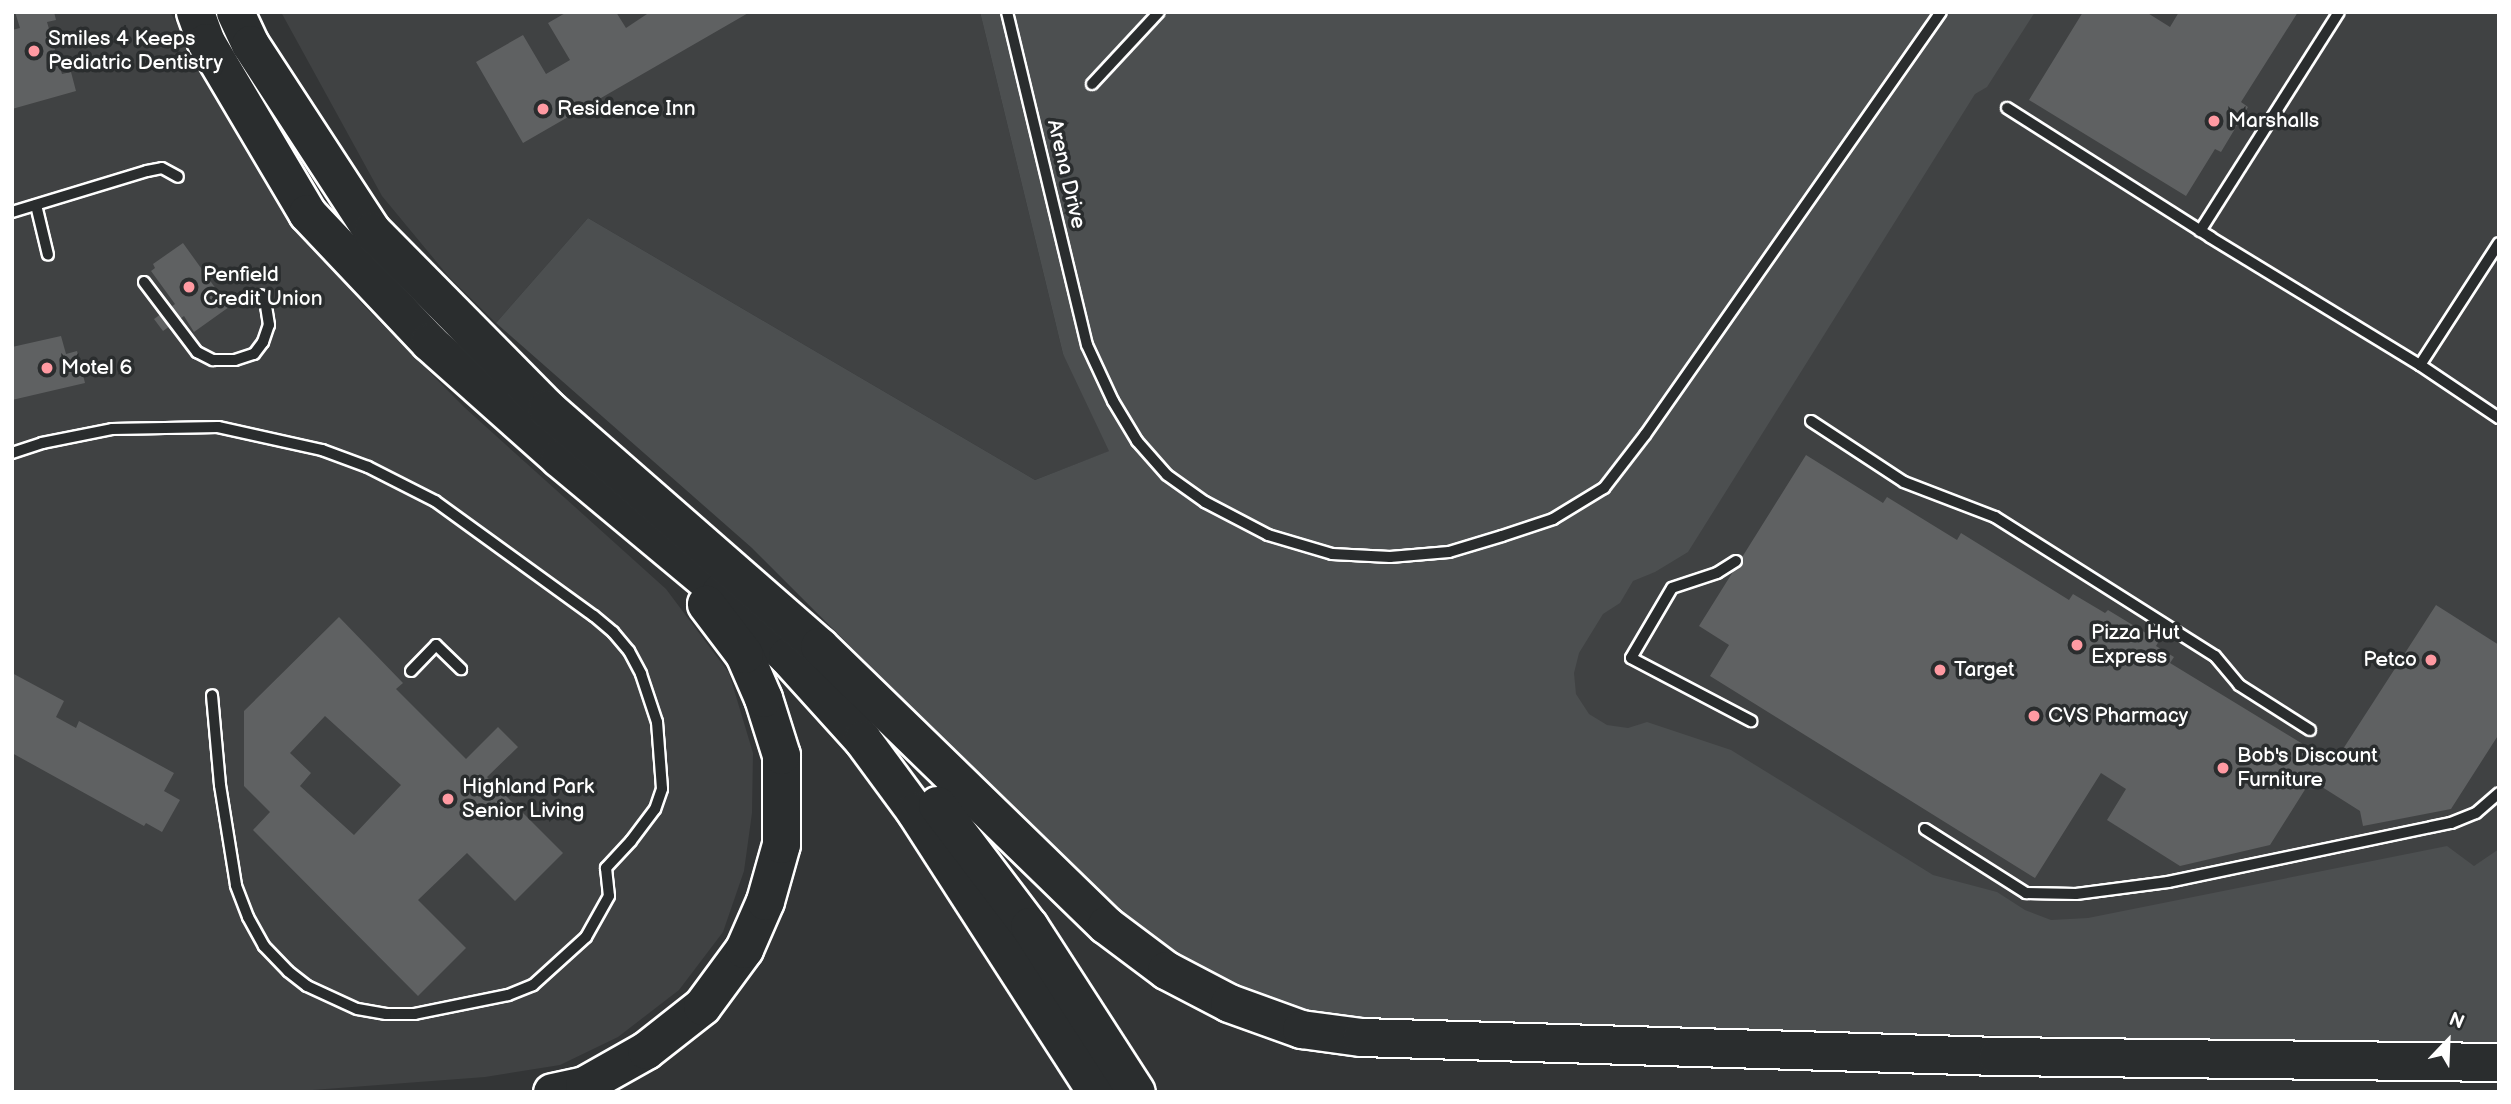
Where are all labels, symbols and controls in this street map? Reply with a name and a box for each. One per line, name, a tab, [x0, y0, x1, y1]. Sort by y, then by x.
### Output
place label: Smiles 4 Keeps Pediatric Dentistry	[48, 26, 223, 76]
marker: Smiles 4 Keeps Pediatric Dentistry	[26, 43, 42, 59]
place label: Residence Inn	[557, 96, 696, 122]
marker: Residence Inn	[535, 101, 551, 117]
place label: Marshalls	[2228, 108, 2319, 134]
marker: Marshalls	[2206, 113, 2222, 129]
street label: Arena Drive	[1041, 117, 1091, 231]
place label: Penfield Credit Union	[203, 262, 323, 312]
marker: Penfield Credit Union	[181, 279, 197, 295]
place label: Motel 6	[61, 355, 132, 381]
marker: Motel 6	[39, 360, 55, 376]
place label: Pizza Hut Express	[2091, 620, 2180, 670]
marker: Pizza Hut Express	[2069, 637, 2085, 653]
place label: Petco	[2363, 647, 2417, 673]
marker: Petco	[2423, 652, 2439, 668]
place label: Target	[1954, 657, 2015, 683]
marker: Target	[1932, 662, 1948, 678]
place label: CVS Pharmacy	[2048, 703, 2188, 729]
marker: CVS Pharmacy	[2026, 708, 2042, 724]
place label: Bob's Discount Furniture	[2237, 743, 2378, 793]
marker: Bob's Discount Furniture	[2215, 760, 2231, 776]
place label: Highland Park Senior Living	[462, 774, 594, 824]
marker: Highland Park Senior Living	[440, 791, 456, 807]
north arrow	[2413, 1006, 2483, 1076]
text: N	[2445, 1008, 2467, 1035]

